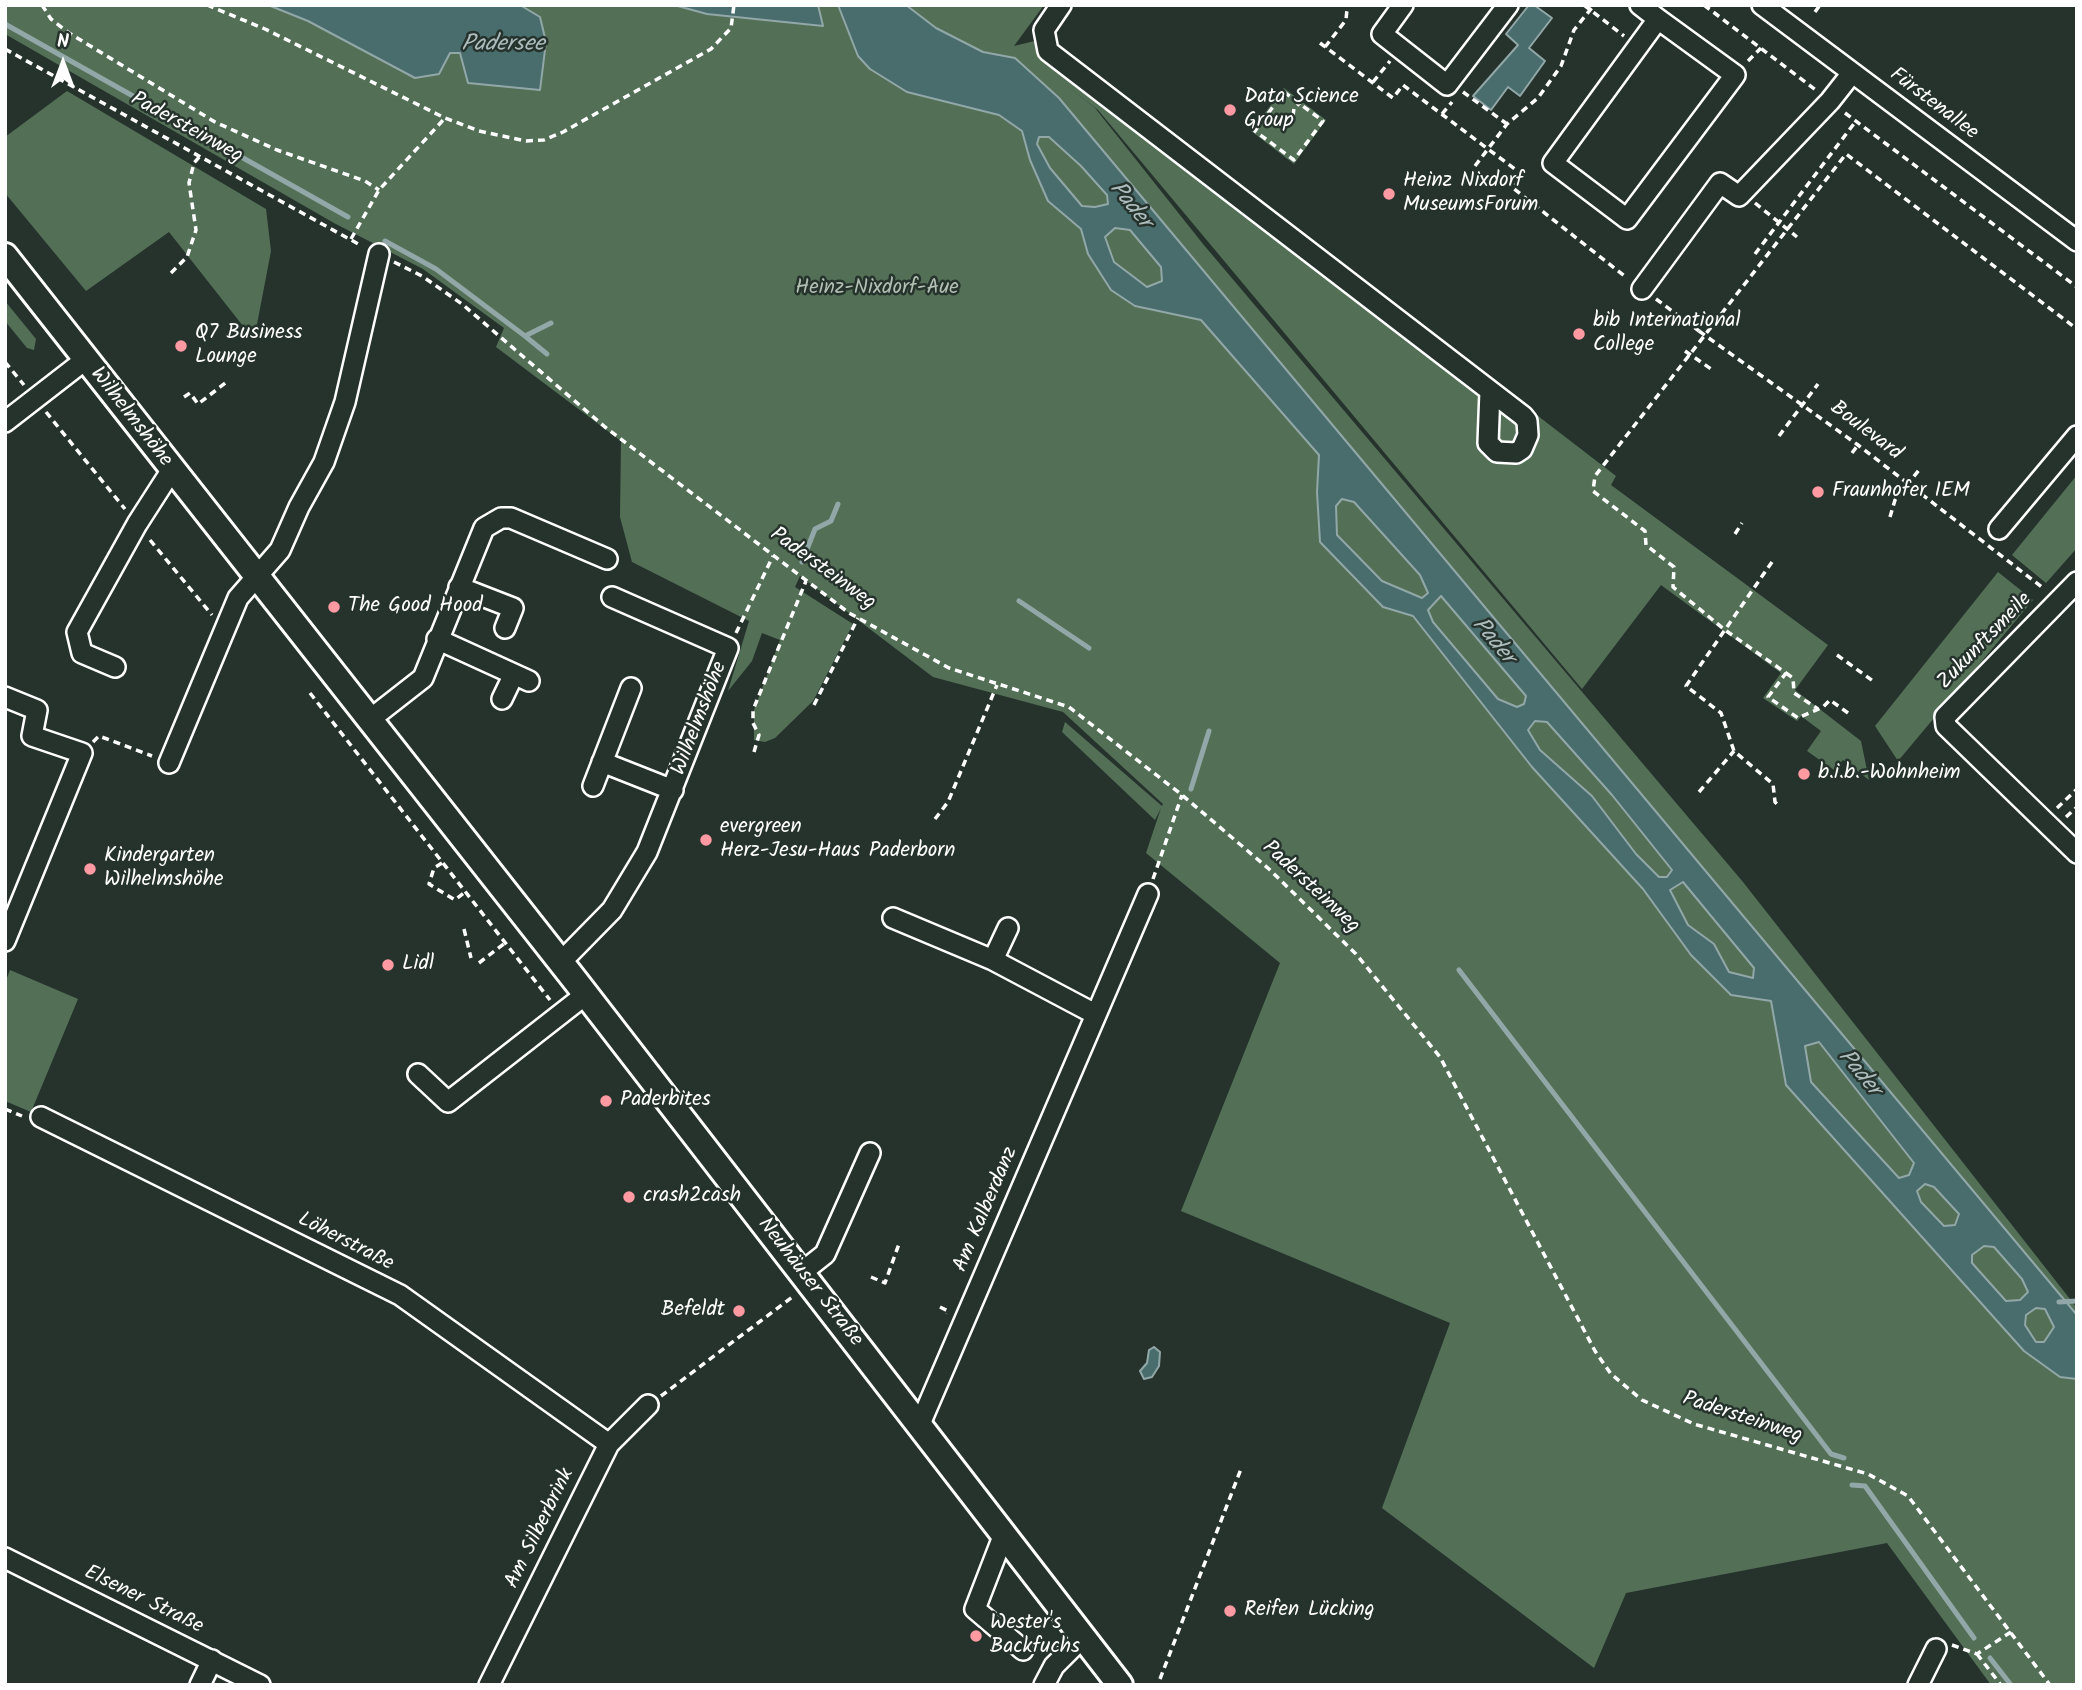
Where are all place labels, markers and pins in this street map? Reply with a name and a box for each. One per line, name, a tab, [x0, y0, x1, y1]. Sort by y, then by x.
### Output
place label: Data Science Group	[1244, 85, 1359, 135]
marker: Data Science Group	[1222, 102, 1238, 118]
place label: Heinz Nixdorf MuseumsForum	[1403, 169, 1538, 219]
marker: Heinz Nixdorf MuseumsForum	[1381, 186, 1397, 202]
place label: bib International College	[1593, 309, 1741, 359]
place label: Q7 Business Lounge	[195, 321, 303, 371]
marker: bib International College	[1571, 326, 1587, 342]
marker: Q7 Business Lounge	[173, 338, 189, 354]
place label: Fraunhofer IEM	[1832, 479, 1970, 505]
marker: Fraunhofer IEM	[1810, 484, 1826, 500]
place label: The Good Hood	[348, 594, 483, 620]
marker: The Good Hood	[326, 599, 342, 615]
place label: b.i.b.-Wohnheim	[1818, 761, 1960, 787]
marker: b.i.b.-Wohnheim	[1796, 766, 1812, 782]
place label: evergreen Herz-Jesu-Haus Paderborn	[720, 815, 956, 865]
marker: evergreen Herz-Jesu-Haus Paderborn	[698, 832, 714, 848]
place label: Kindergarten Wilhelmshöhe	[104, 844, 224, 894]
marker: Kindergarten Wilhelmshöhe	[82, 861, 98, 877]
place label: Lidl	[402, 952, 434, 978]
marker: Lidl	[380, 957, 396, 973]
place label: Paderbites	[620, 1088, 711, 1114]
marker: Paderbites	[598, 1093, 614, 1109]
place label: crash2cash	[643, 1184, 741, 1210]
marker: crash2cash	[621, 1189, 637, 1205]
place label: Befeldt	[661, 1298, 725, 1324]
marker: Befeldt	[731, 1303, 747, 1319]
place label: Reifen Lücking	[1244, 1598, 1375, 1624]
marker: Reifen Lücking	[1222, 1603, 1238, 1619]
place label: Wester's Backfuchs	[990, 1611, 1080, 1661]
marker: Wester's Backfuchs	[968, 1628, 984, 1644]

